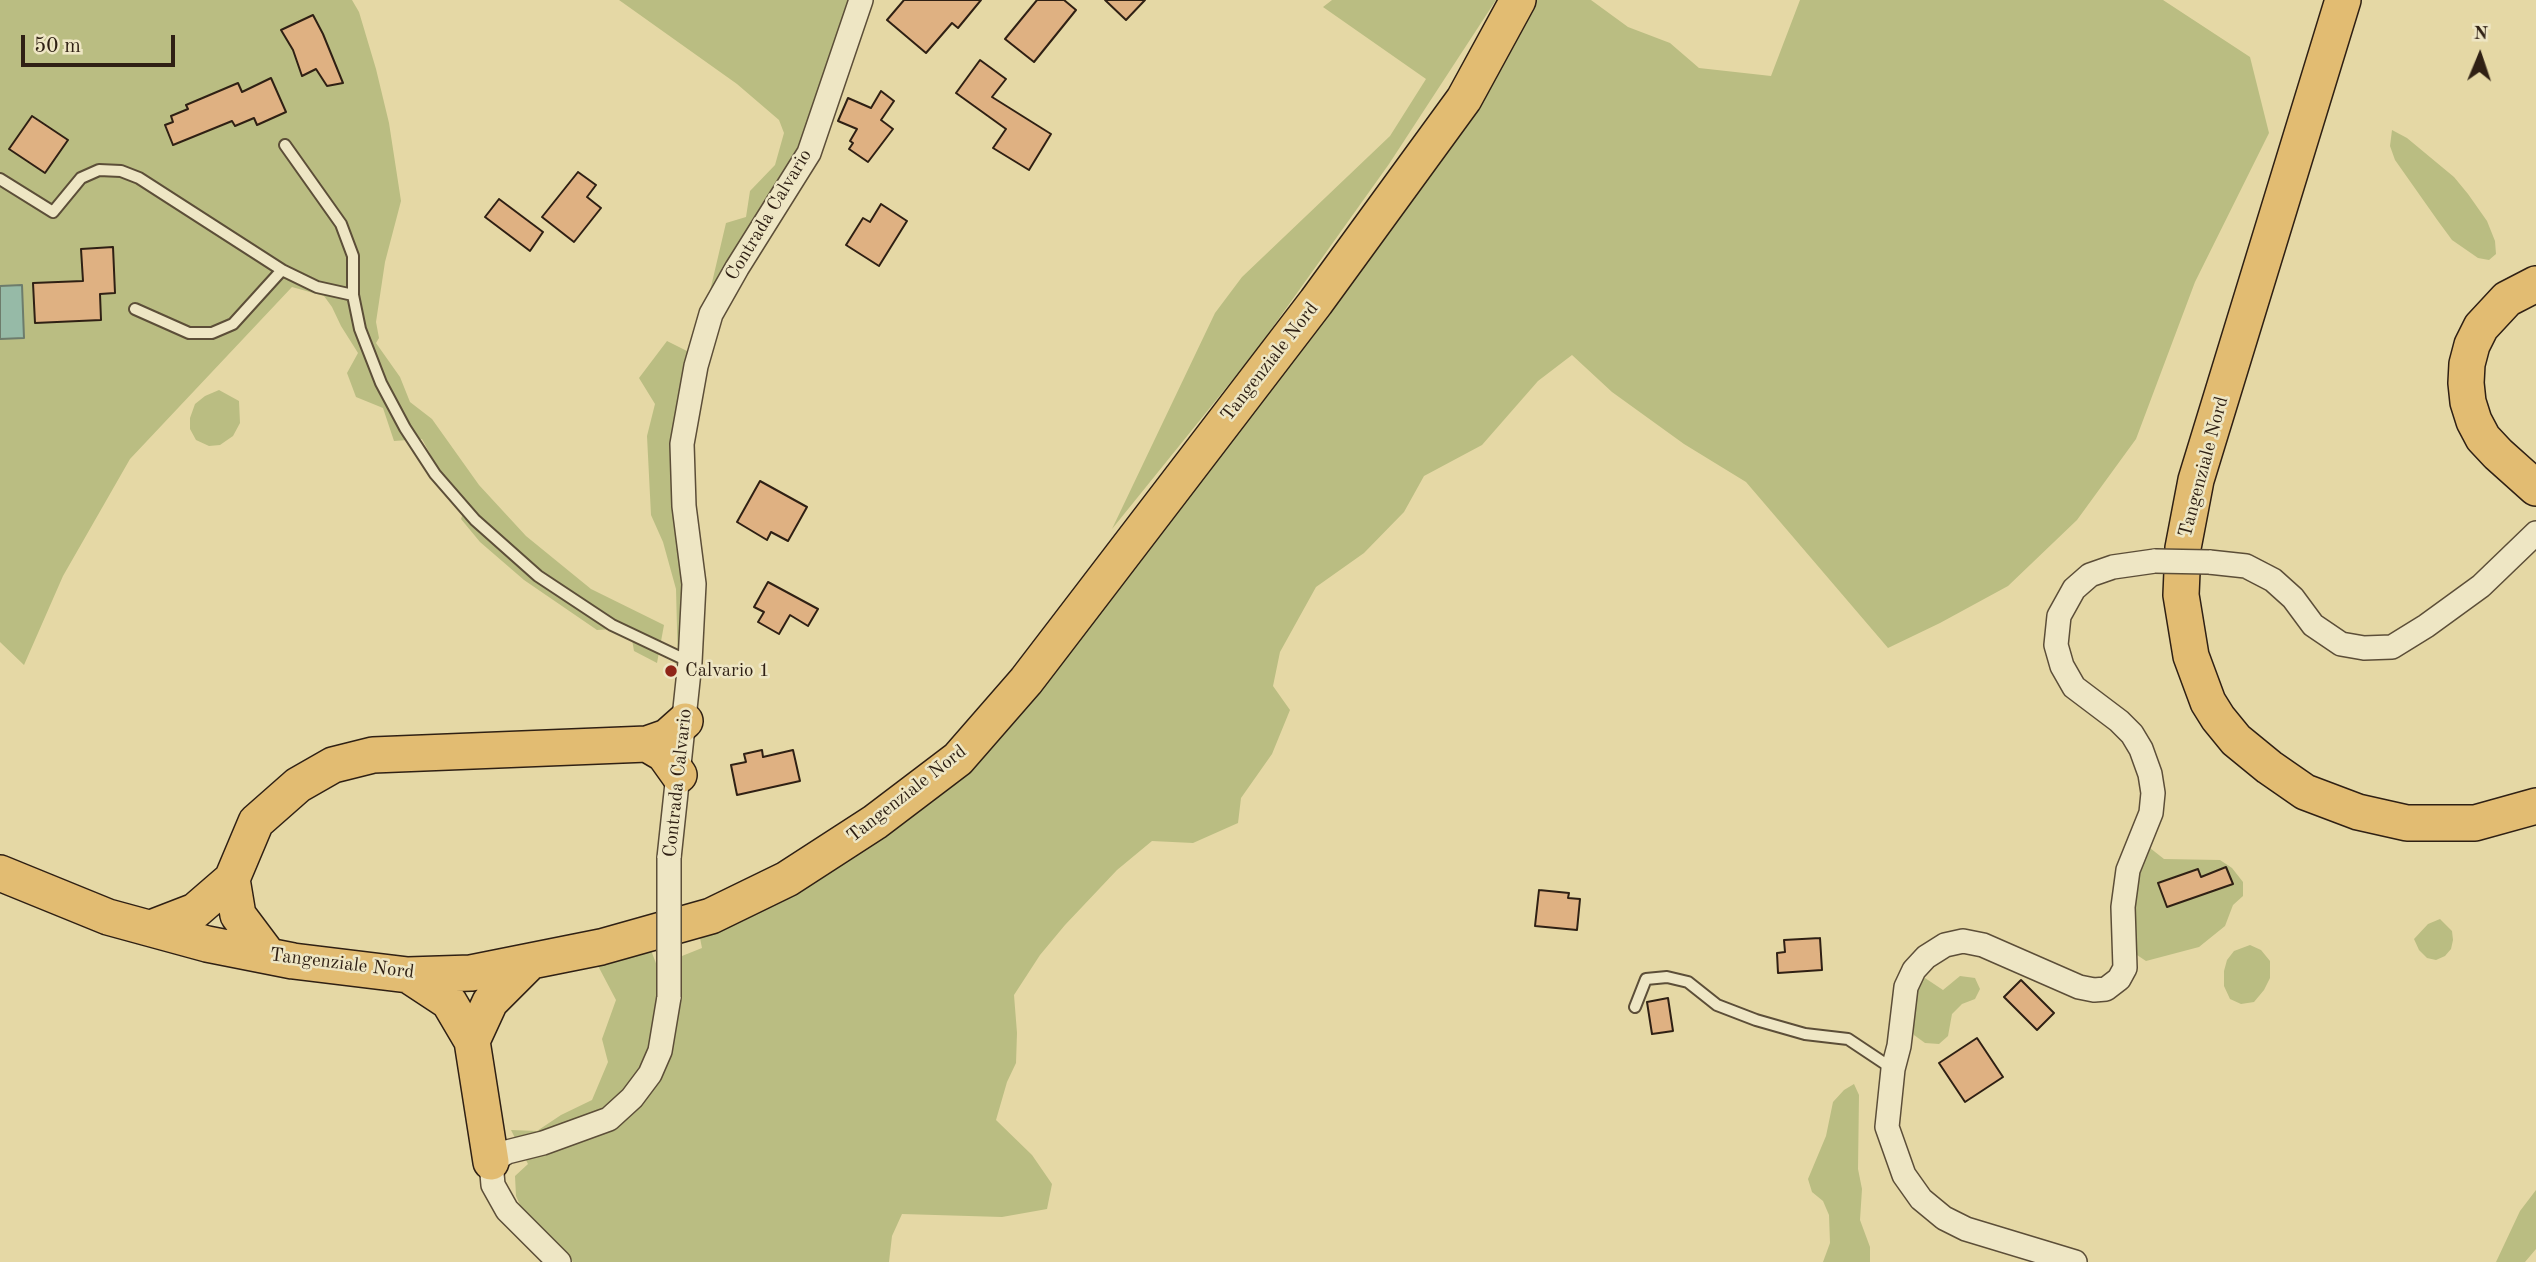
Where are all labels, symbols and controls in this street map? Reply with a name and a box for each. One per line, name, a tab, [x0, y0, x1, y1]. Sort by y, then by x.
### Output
scale bar	[24, 21, 178, 65]
north arrow	[2445, 21, 2515, 91]
text: N	[2473, 25, 2488, 44]
text: 50 m	[34, 36, 81, 57]
street label: Contrada Calvario	[721, 145, 817, 285]
street label: Tangenziale Nord	[1216, 298, 1324, 426]
street label: Tangenziale Nord	[2174, 394, 2234, 540]
place label: Calvario 1	[685, 660, 770, 682]
marker: Calvario 1	[663, 663, 679, 679]
street label: Contrada Calvario	[659, 708, 697, 858]
street label: Tangenziale Nord	[843, 740, 971, 848]
street label: Tangenziale Nord	[268, 944, 416, 984]

